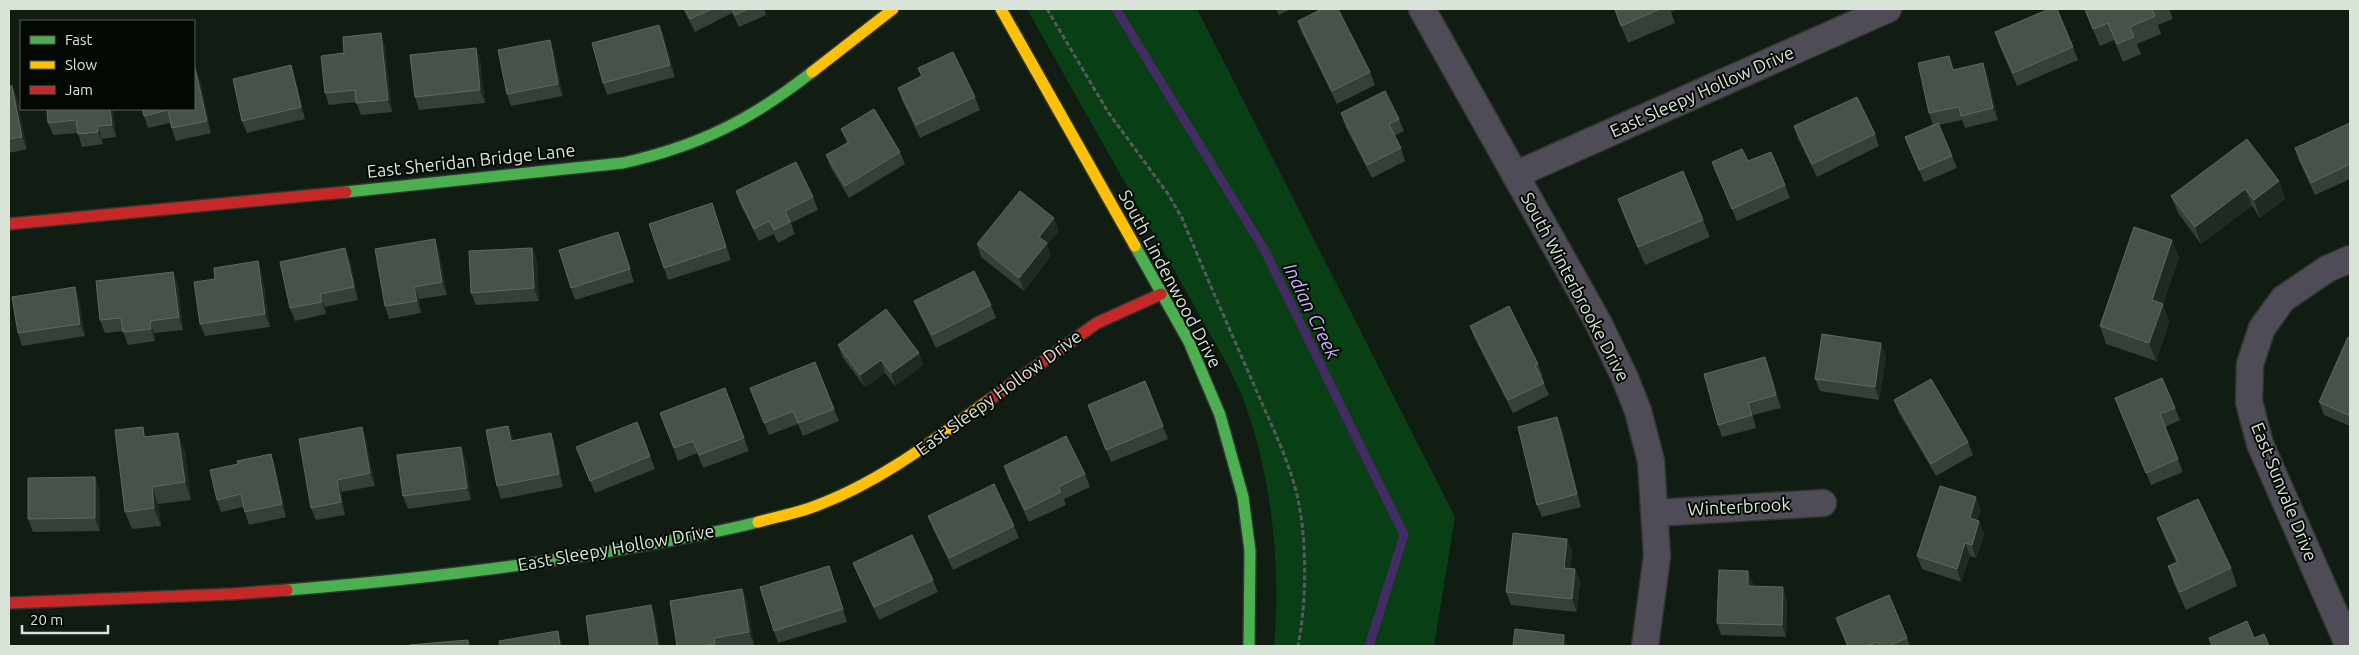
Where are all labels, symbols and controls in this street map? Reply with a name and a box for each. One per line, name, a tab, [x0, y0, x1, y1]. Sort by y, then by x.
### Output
legend	[20, 20, 195, 110]
text: Fast	[65, 31, 93, 48]
street label: East Sleepy Hollow Drive	[1606, 41, 1797, 141]
text: Slow	[65, 56, 98, 73]
text: Jam	[65, 81, 93, 98]
street label: East Sheridan Bridge Lane	[366, 139, 576, 181]
street label: South Lindenwood Drive	[1115, 186, 1226, 371]
street label: South Winterbrooke Drive	[1518, 189, 1634, 384]
water label: Indian Creek	[1279, 259, 1345, 363]
street label: East Sleepy Hollow Drive	[912, 326, 1085, 459]
street label: East Sunvale Drive	[2248, 419, 2322, 564]
street label: Winterbrook	[1687, 493, 1791, 519]
street label: East Sleepy Hollow Drive	[516, 520, 716, 574]
scale bar	[22, 602, 109, 634]
text: 20 m	[30, 611, 63, 628]

